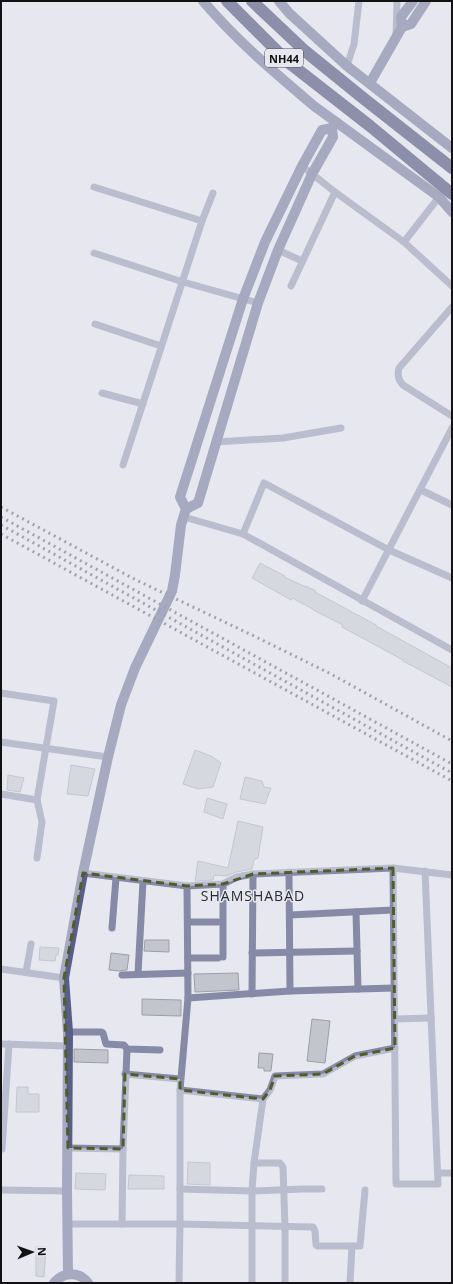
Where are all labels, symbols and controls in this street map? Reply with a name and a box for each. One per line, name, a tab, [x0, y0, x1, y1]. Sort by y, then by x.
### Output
road number: NH44	[265, 49, 303, 67]
district label: SHAMSHABAD	[201, 886, 305, 905]
north arrow	[12, 1232, 52, 1272]
text: N	[35, 1247, 50, 1256]

